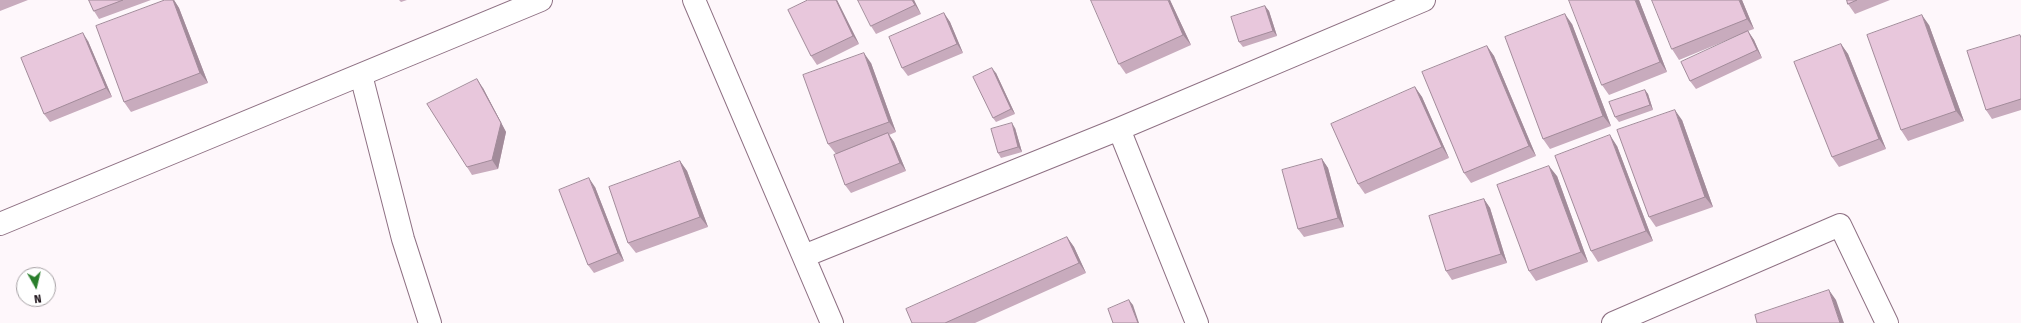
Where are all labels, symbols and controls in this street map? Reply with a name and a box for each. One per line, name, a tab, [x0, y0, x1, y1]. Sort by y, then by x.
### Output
north arrow	[16, 267, 56, 307]
text: N	[33, 291, 42, 305]

